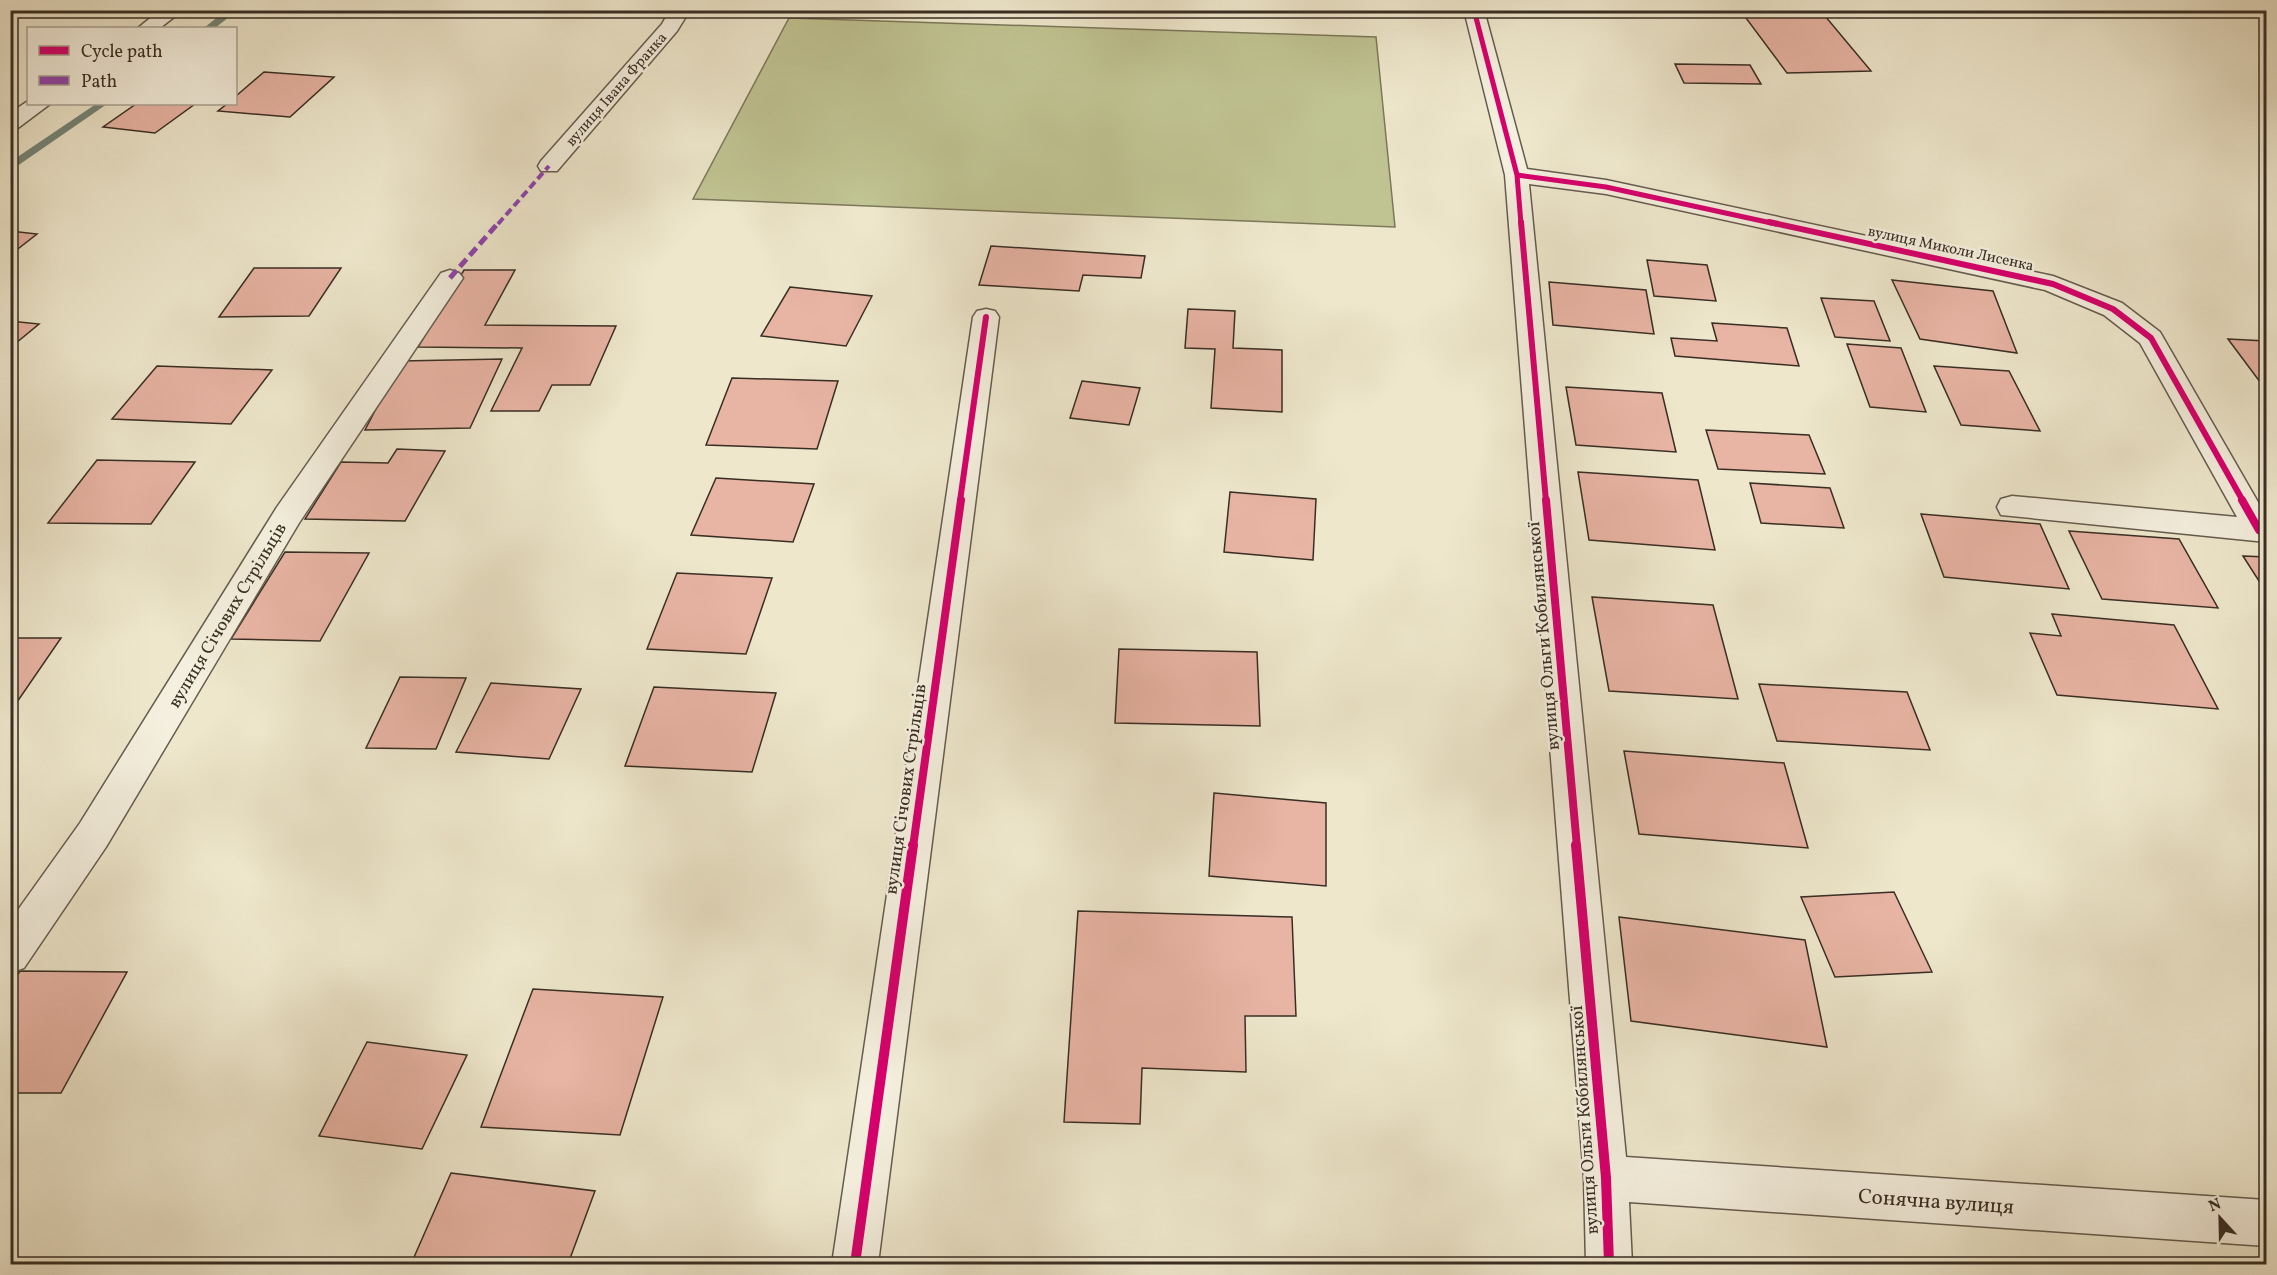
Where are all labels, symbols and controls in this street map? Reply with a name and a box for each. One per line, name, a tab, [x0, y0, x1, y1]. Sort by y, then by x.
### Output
legend	[27, 27, 237, 105]
street label: вулиця Івана Франка	[562, 28, 673, 152]
text: Cycle path	[81, 40, 163, 65]
text: Path	[81, 70, 117, 95]
street label: вулиця Миколи Лисенка	[1866, 222, 2036, 277]
street label: вулиця Січових Стрільців	[163, 518, 294, 713]
street label: вулиця Ольги Кобилянської	[1522, 520, 1567, 751]
street label: вулиця Січових Стрільців	[879, 682, 934, 896]
street label: вулиця Ольги Кобилянської	[1565, 1004, 1606, 1235]
street label: Сонячна вулиця	[1857, 1183, 2015, 1222]
north arrow	[2190, 1188, 2250, 1248]
text: N	[2206, 1193, 2225, 1218]

